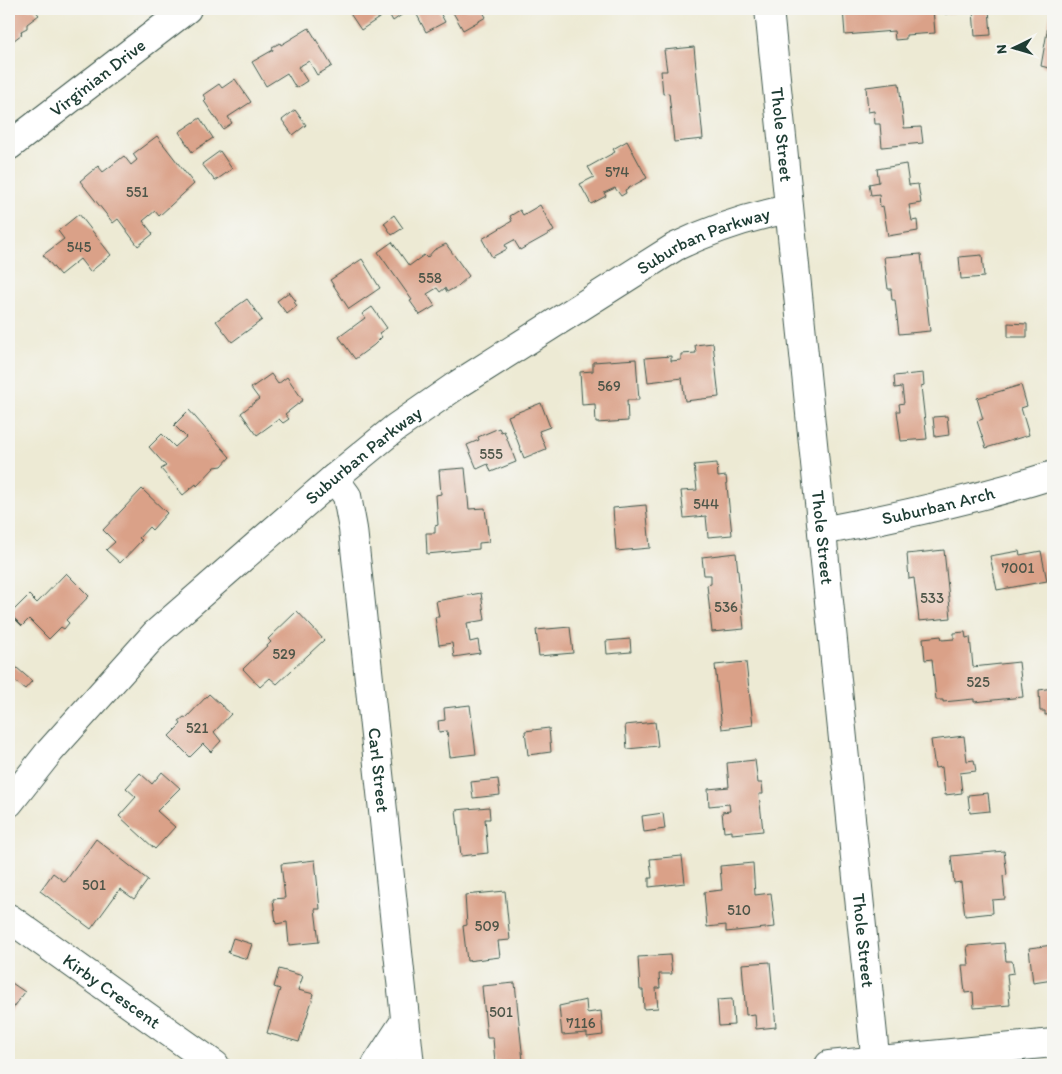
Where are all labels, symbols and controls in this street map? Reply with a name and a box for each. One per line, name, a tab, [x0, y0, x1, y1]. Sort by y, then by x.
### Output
north arrow	[990, 22, 1040, 72]
street label: Virginian Drive	[46, 34, 150, 121]
text: N	[993, 44, 1010, 55]
street label: Thole Street	[766, 86, 797, 183]
house number: 574	[605, 163, 629, 181]
house number: 551	[126, 183, 148, 201]
street label: Suburban Parkway	[633, 202, 773, 279]
house number: 545	[67, 238, 92, 256]
house number: 558	[418, 269, 442, 287]
house number: 569	[597, 377, 621, 395]
street label: Suburban Parkway	[301, 401, 427, 509]
house number: 555	[479, 445, 503, 463]
street label: Suburban Arch	[880, 481, 998, 530]
street label: Thole Street	[807, 489, 838, 586]
house number: 544	[693, 495, 719, 513]
house number: 7001	[1002, 559, 1034, 577]
house number: 533	[920, 589, 944, 607]
house number: 536	[714, 598, 738, 616]
house number: 529	[272, 645, 296, 663]
house number: 525	[966, 673, 990, 691]
house number: 521	[186, 719, 208, 737]
street label: Carl Street	[363, 726, 394, 814]
house number: 501	[82, 876, 106, 894]
street label: Thole Street	[848, 892, 879, 989]
house number: 510	[727, 901, 751, 919]
house number: 509	[475, 917, 500, 935]
street label: Kirby Crescent	[59, 949, 165, 1034]
house number: 501	[489, 1003, 513, 1021]
house number: 7116	[566, 1014, 596, 1032]

